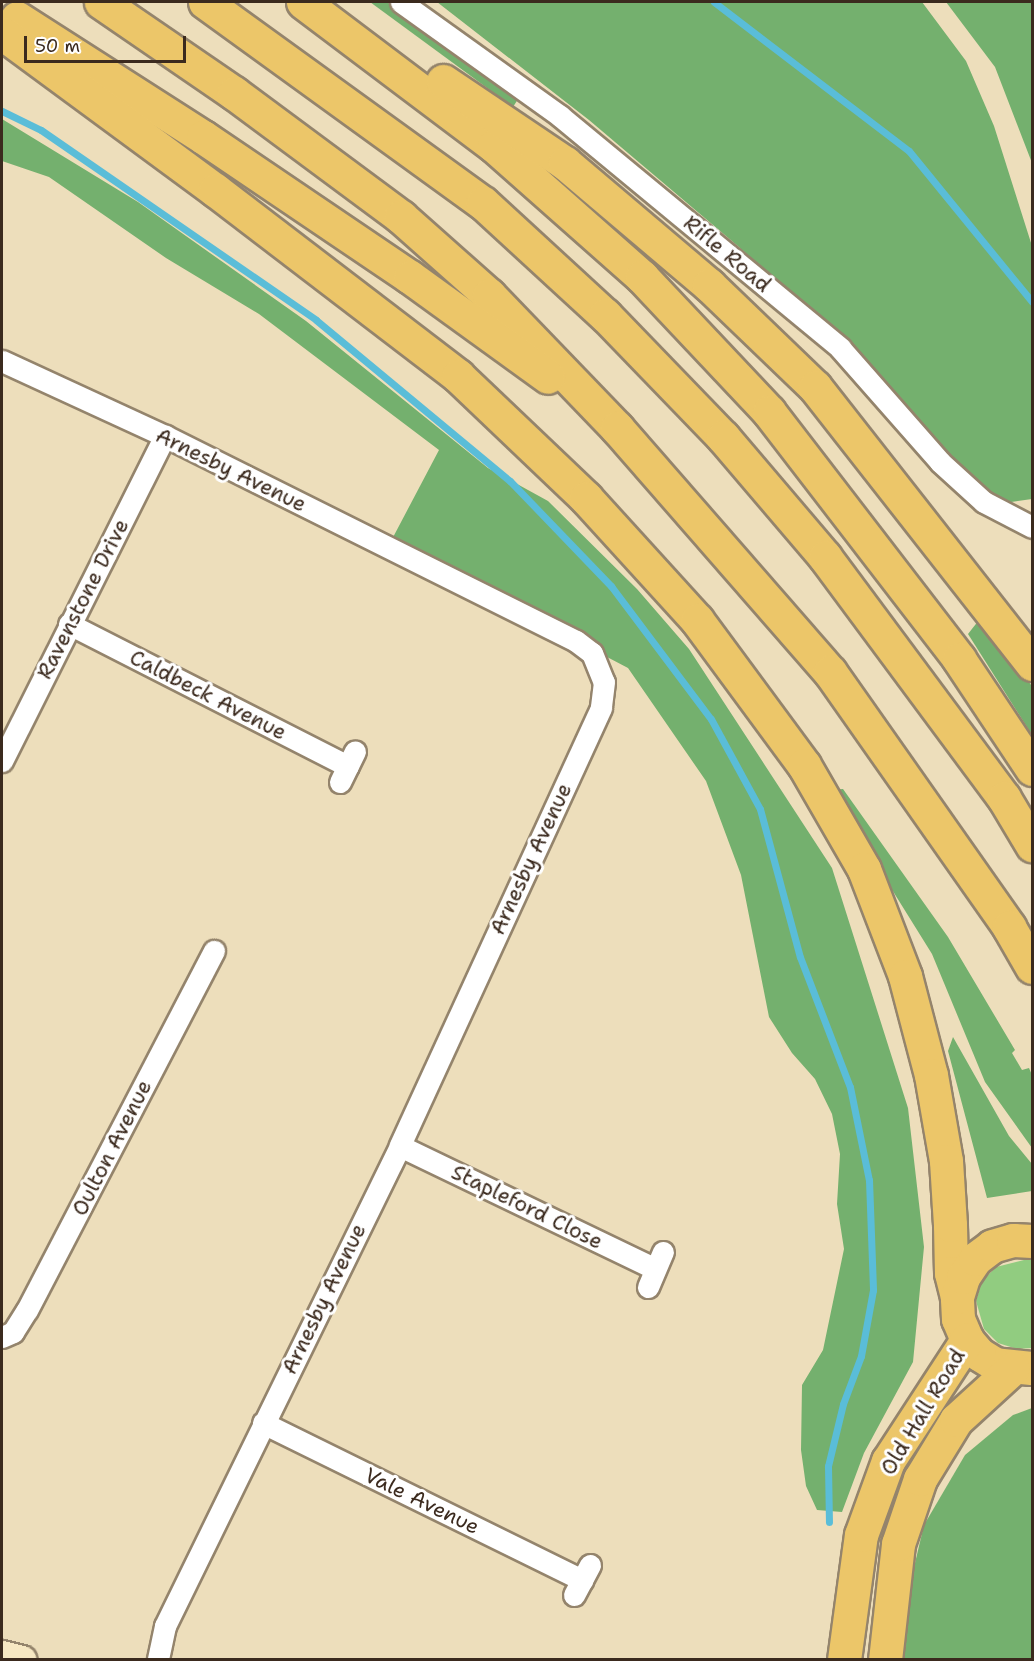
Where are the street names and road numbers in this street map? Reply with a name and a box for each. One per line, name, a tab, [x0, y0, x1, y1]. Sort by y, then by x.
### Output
street label: Rifle Road	[678, 210, 776, 298]
street label: Arnesby Avenue	[152, 423, 310, 517]
street label: Ravenstone Drive	[32, 515, 134, 683]
street label: Caldbeck Avenue	[125, 645, 291, 745]
street label: Arnesby Avenue	[485, 779, 577, 939]
street label: Oulton Avenue	[67, 1076, 157, 1220]
street label: Stapleford Close	[447, 1160, 607, 1254]
street label: Arnesby Avenue	[277, 1220, 371, 1378]
street label: Old Hall Road	[876, 1344, 970, 1480]
street label: Vale Avenue	[360, 1462, 484, 1540]

